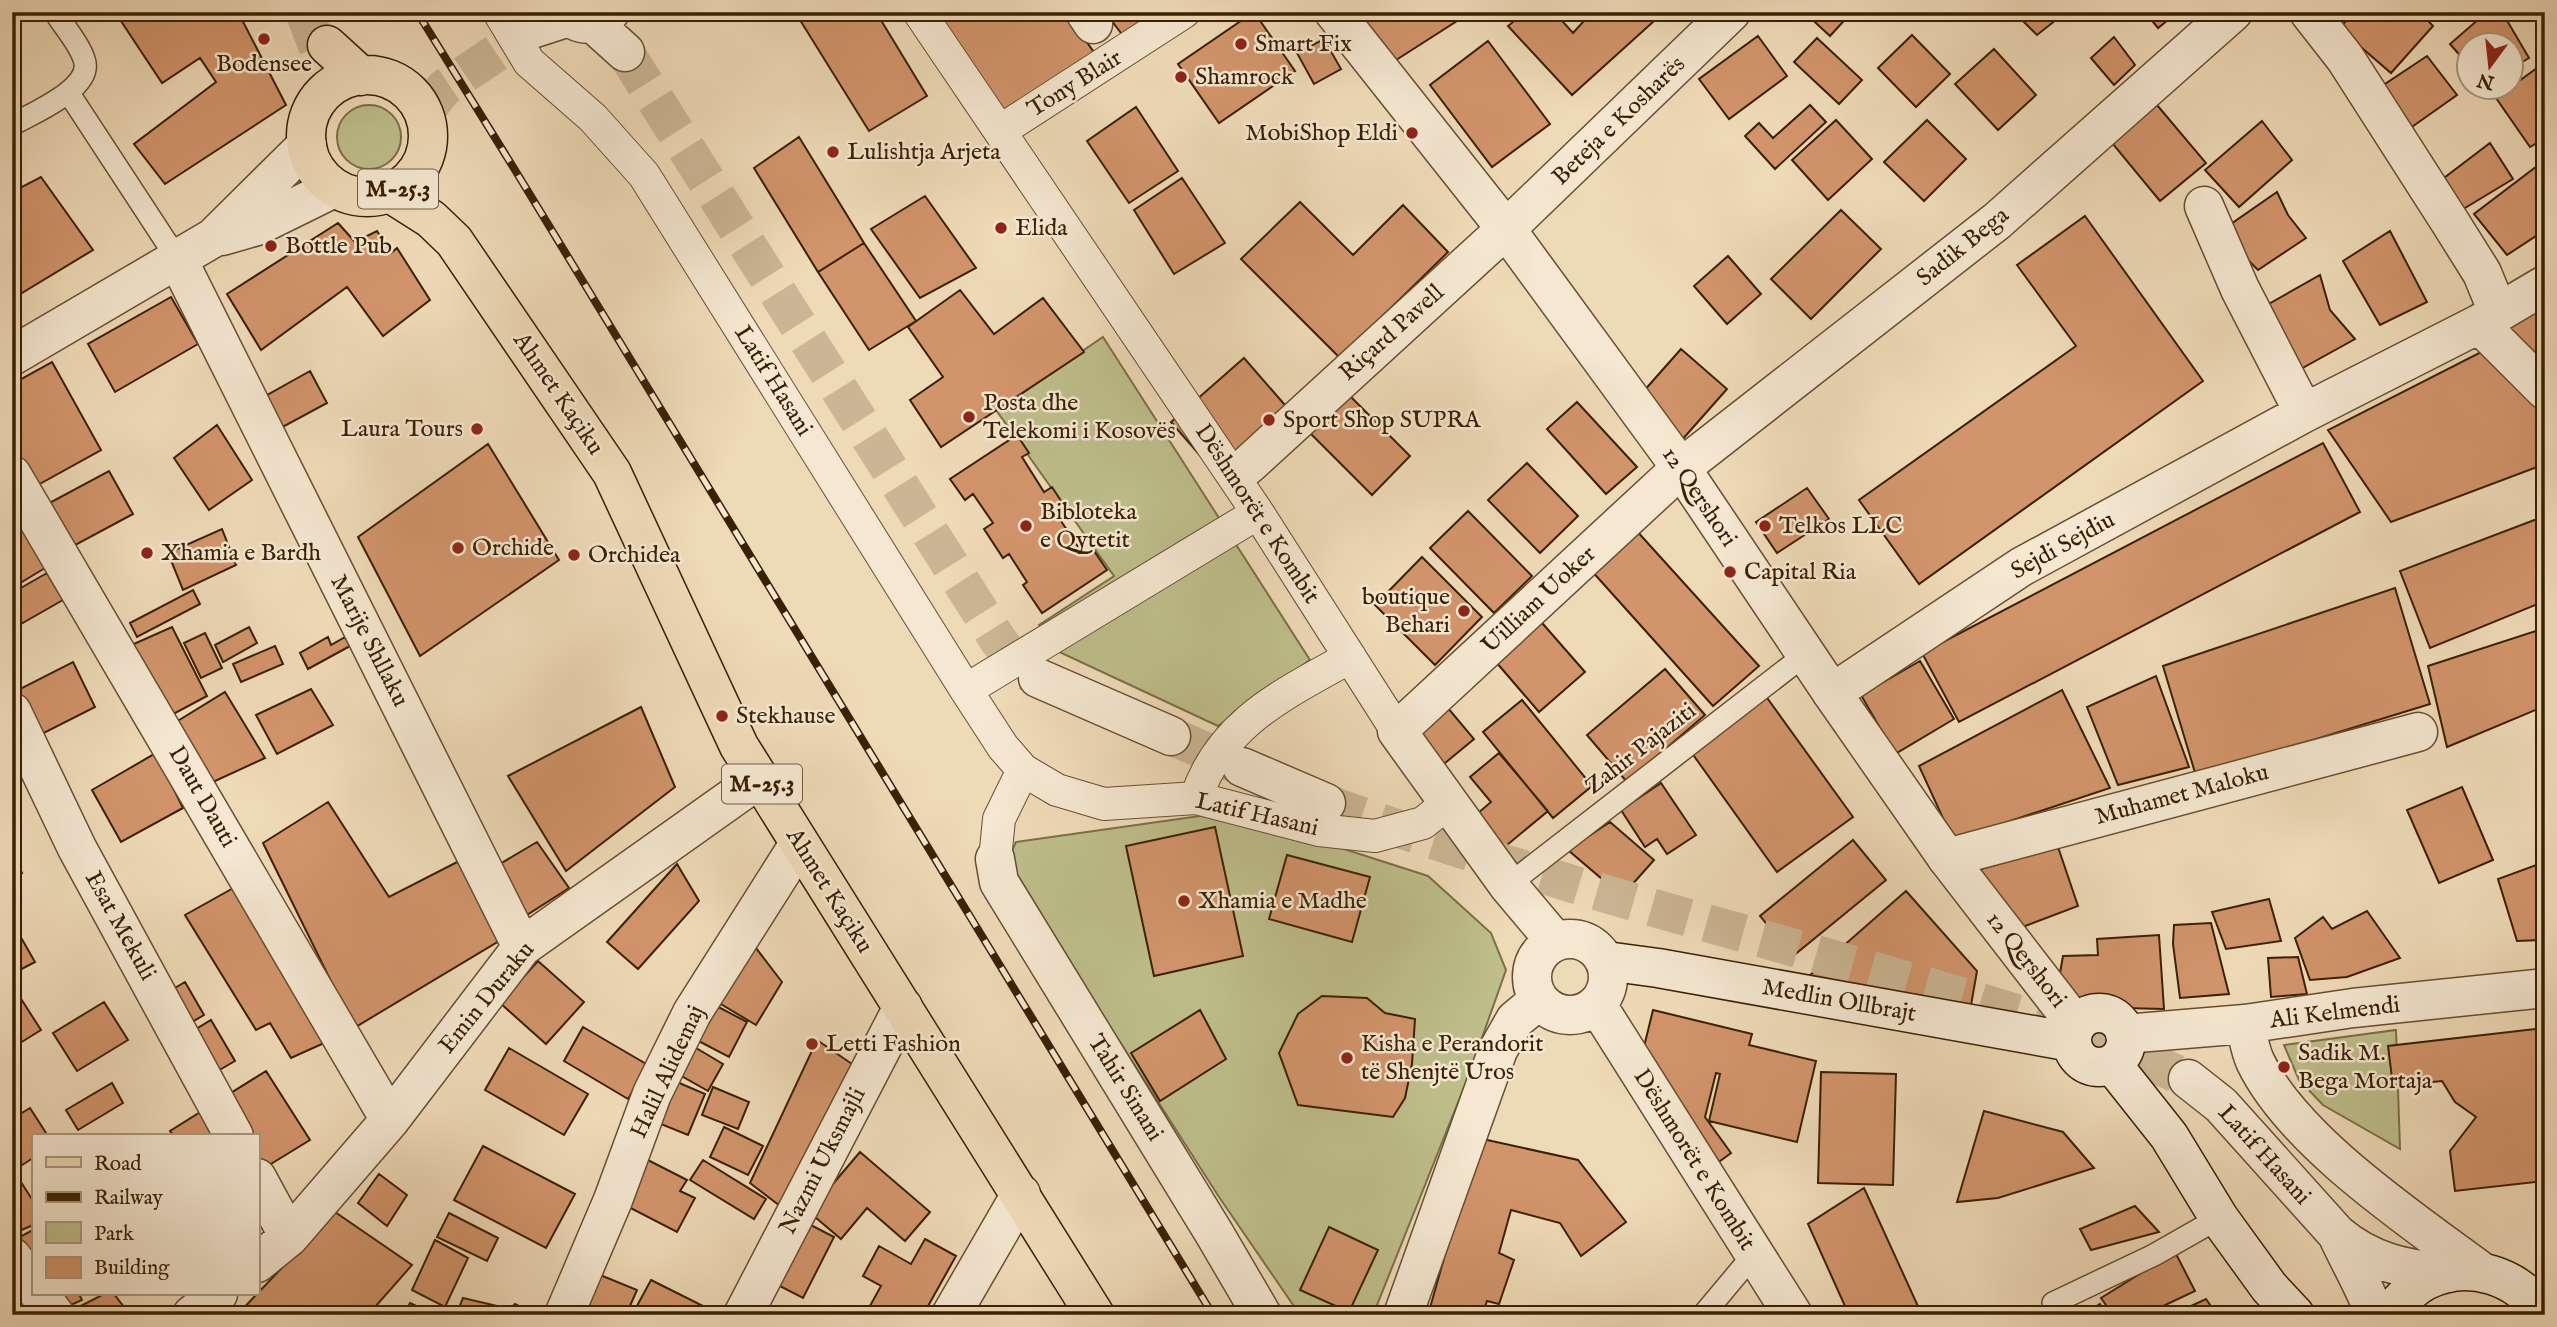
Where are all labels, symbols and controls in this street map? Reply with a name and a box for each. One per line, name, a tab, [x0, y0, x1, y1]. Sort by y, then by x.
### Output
place label: Smart Fix	[1255, 29, 1352, 60]
marker: Bodensee	[256, 31, 272, 47]
north arrow	[2456, 32, 2526, 102]
marker: Smart Fix	[1233, 36, 1249, 52]
street label: Tony Blair	[1022, 43, 1128, 125]
place label: Bodensee	[216, 49, 312, 80]
street label: Beteja e Kosharës	[1546, 49, 1692, 193]
place label: Shamrock	[1195, 62, 1294, 93]
text: N	[2475, 67, 2498, 94]
marker: Shamrock	[1173, 69, 1189, 85]
place label: MobiShop Eldi	[1245, 118, 1398, 149]
marker: MobiShop Eldi	[1404, 125, 1420, 141]
place label: Lulishtja Arjeta	[847, 137, 1001, 168]
marker: Lulishtja Arjeta	[825, 144, 841, 160]
road number: M-25.3	[358, 170, 438, 208]
street label: Sadik Bega	[1910, 200, 2016, 294]
place label: Elida	[1015, 213, 1068, 244]
marker: Elida	[993, 220, 1009, 236]
place label: Bottle Pub	[285, 231, 392, 262]
marker: Bottle Pub	[263, 238, 279, 254]
street label: Riçard Pavell	[1333, 278, 1451, 388]
street label: Latif Hasani	[727, 320, 819, 442]
street label: Ahmet Kaçiku	[505, 326, 610, 461]
place label: Posta dhe Telekomi i Kosovës	[983, 388, 1176, 447]
place label: Sport Shop SUPRA	[1283, 405, 1481, 436]
marker: Posta dhe Telekomi i Kosovës	[961, 409, 977, 425]
marker: Sport Shop SUPRA	[1261, 412, 1277, 428]
place label: Laura Tours	[341, 414, 463, 445]
street label: Dëshmorët e Kombit	[1187, 418, 1327, 610]
marker: Laura Tours	[469, 421, 485, 437]
street label: 12 Qershori	[1654, 441, 1744, 553]
place label: Bibloteka e Qytetit	[1040, 497, 1137, 556]
street label: Sejdi Sejdiu	[2006, 505, 2120, 587]
place label: Telkos LLC	[1779, 511, 1903, 542]
marker: Bibloteka e Qytetit	[1018, 518, 1034, 534]
marker: Telkos LLC	[1757, 518, 1773, 534]
place label: Orchide	[472, 533, 554, 564]
place label: Xhamia e Bardh	[161, 538, 321, 569]
street label: Uilliam Uoker	[1475, 539, 1603, 661]
marker: Orchide	[450, 540, 466, 556]
place label: Orchidea	[588, 540, 681, 571]
marker: Xhamia e Bardh	[139, 545, 155, 561]
marker: Orchidea	[566, 547, 582, 563]
place label: Capital Ria	[1744, 557, 1857, 588]
marker: Capital Ria	[1722, 564, 1738, 580]
street label: Marije Shllaku	[323, 570, 415, 712]
place label: boutique Behari	[1362, 582, 1450, 641]
marker: boutique Behari	[1456, 603, 1472, 619]
street label: Zahir Pajaziti	[1579, 696, 1703, 802]
place label: Stekhause	[736, 701, 835, 732]
marker: Stekhause	[714, 708, 730, 724]
street label: Daut Dauti	[160, 741, 244, 853]
street label: Muhamet Maloku	[2092, 757, 2272, 833]
road number: M-25.3	[722, 764, 802, 804]
street label: Latif Hasani	[1193, 786, 1321, 844]
street label: Ahmet Kaçiku	[778, 822, 880, 959]
street label: Esat Mekuli	[77, 866, 163, 986]
place label: Xhamia e Madhe	[1198, 886, 1367, 917]
marker: Xhamia e Madhe	[1176, 893, 1192, 909]
street label: 12 Qershori	[1979, 905, 2073, 1015]
street label: Emin Duraku	[432, 935, 542, 1061]
street label: Medlin Ollbrajt	[1759, 972, 1919, 1030]
street label: Ali Kelmendi	[2267, 990, 2402, 1036]
street label: Halil Alidemaj	[624, 1000, 712, 1144]
place label: Letti Fashion	[826, 1029, 961, 1060]
street label: Tahir Sinani	[1080, 1029, 1170, 1147]
place label: Kisha e Perandorit të Shenjtë Uros	[1361, 1029, 1543, 1088]
marker: Letti Fashion	[804, 1036, 820, 1052]
place label: Sadik M. Bega Mortaja	[2298, 1038, 2433, 1097]
marker: Kisha e Perandorit të Shenjtë Uros	[1339, 1050, 1355, 1066]
marker: Sadik M. Bega Mortaja	[2276, 1059, 2292, 1075]
street label: Dëshmorët e Kombit	[1626, 1063, 1762, 1257]
street label: Nazmi Uksmajli	[773, 1082, 873, 1240]
street label: Latif Hasani	[2211, 1098, 2317, 1212]
legend	[32, 1134, 259, 1296]
text: Road	[94, 1151, 142, 1178]
text: Railway	[94, 1185, 164, 1212]
text: Park	[94, 1221, 135, 1248]
text: Building	[94, 1255, 170, 1282]

